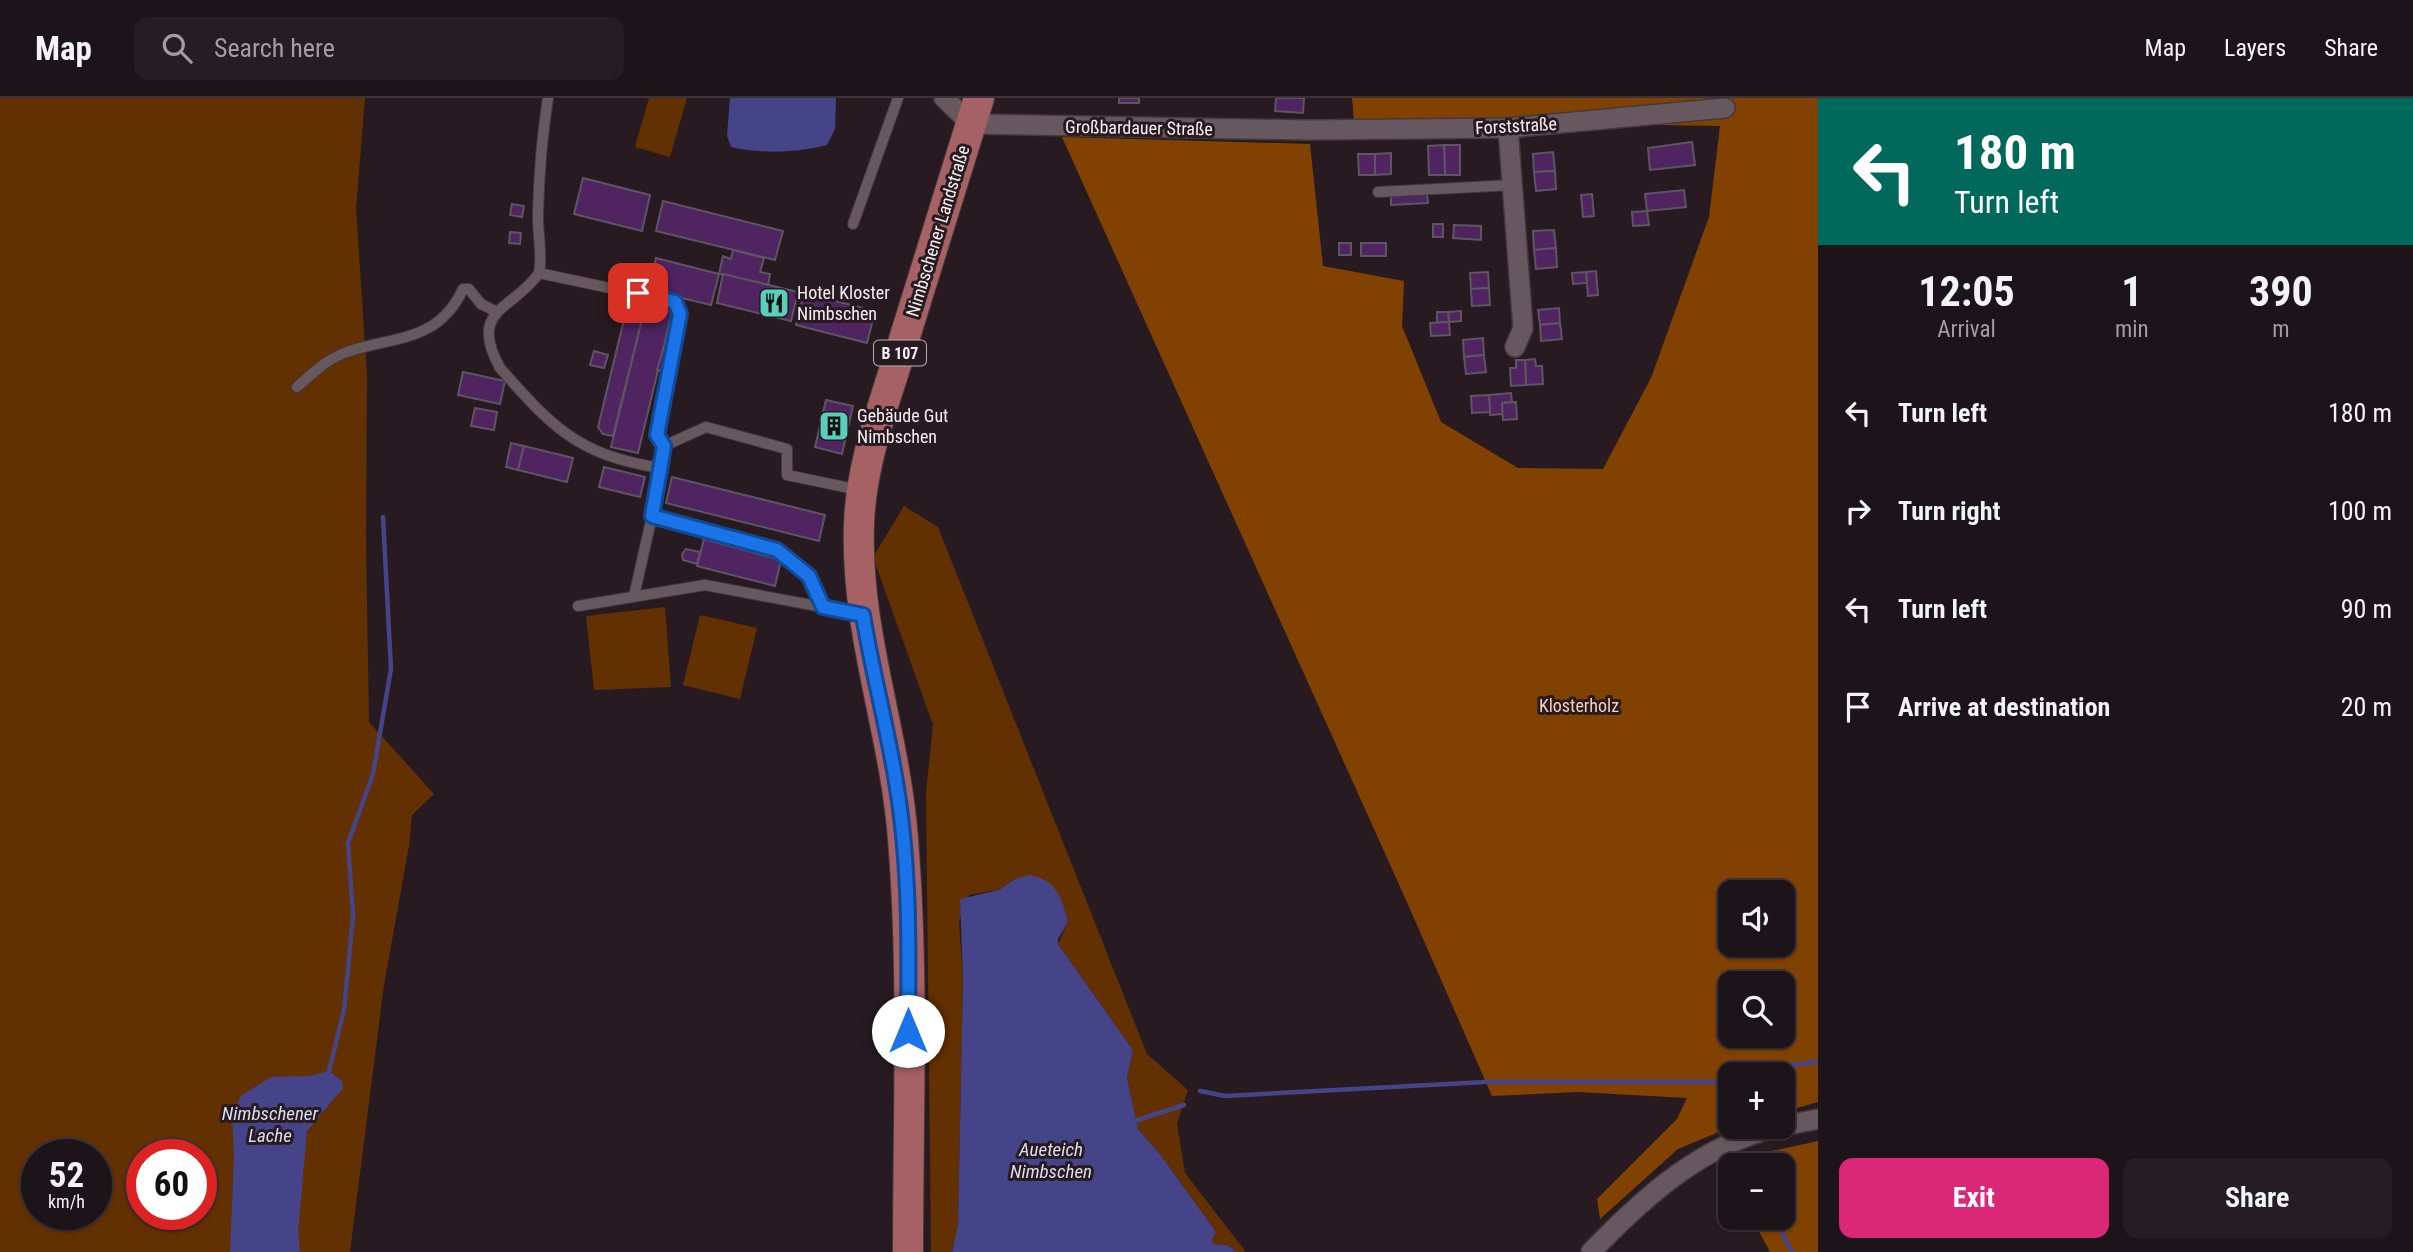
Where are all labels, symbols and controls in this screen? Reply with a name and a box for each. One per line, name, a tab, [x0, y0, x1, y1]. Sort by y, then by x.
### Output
search box	[134, 17, 624, 80]
text: Map	[35, 29, 92, 68]
icon: search	[158, 29, 196, 67]
text: Search here	[214, 33, 335, 63]
text: Map	[2145, 34, 2186, 62]
text: Layers	[2224, 34, 2286, 62]
text: Share	[2324, 34, 2378, 62]
street label: Forststraße	[1475, 113, 1557, 138]
street label: Großbardauer Straße	[1065, 116, 1213, 139]
text: 180 m	[1954, 124, 2076, 181]
icon: left	[1839, 126, 1930, 217]
street label: Nimbschener Landstraße	[901, 143, 974, 319]
text: Turn left	[1954, 183, 2059, 221]
pin	[608, 263, 668, 323]
text: 12:05	[1918, 267, 2015, 316]
text: 1	[2121, 267, 2142, 316]
text: 390	[2249, 267, 2313, 316]
icon: arrive	[619, 274, 657, 312]
place label: Hotel Kloster Nimbschen	[797, 282, 890, 324]
restaurant icon: Hotel Kloster Nimbschen	[757, 286, 791, 320]
text: Arrival	[1937, 316, 1996, 343]
text: min	[2115, 316, 2149, 343]
text: m	[2272, 316, 2289, 343]
road number: B 107	[874, 341, 926, 366]
icon: left	[1839, 394, 1877, 432]
text: Turn left	[1898, 398, 1987, 428]
text: 180 m	[2328, 398, 2392, 428]
place label: Gebäude Gut Nimbschen	[857, 405, 948, 447]
building icon: Gebäude Gut Nimbschen	[817, 409, 851, 443]
icon: right	[1839, 492, 1877, 530]
text: Turn right	[1898, 496, 2000, 526]
text: 100 m	[2328, 496, 2392, 526]
icon: left	[1839, 590, 1877, 628]
text: Turn left	[1898, 594, 1987, 624]
text: 90 m	[2341, 594, 2392, 624]
icon: arrive	[1839, 688, 1877, 726]
text: Arrive at destination	[1898, 692, 2110, 722]
text: 20 m	[2341, 692, 2392, 722]
park label: Klosterholz	[1539, 695, 1619, 716]
map controls	[1718, 880, 1795, 1230]
button: sound	[1718, 880, 1795, 957]
button: search	[1718, 971, 1795, 1048]
position arrow	[871, 994, 945, 1068]
button: +	[1718, 1062, 1795, 1139]
water label: Nimbschener Lache	[222, 1102, 319, 1147]
water label: Aueteich Nimbschen	[1010, 1138, 1092, 1183]
speed limit sign: 60	[126, 1139, 217, 1230]
button: −	[1718, 1153, 1795, 1230]
text: 52	[49, 1155, 84, 1196]
button: Exit	[1839, 1158, 2109, 1238]
button: Share	[2123, 1158, 2392, 1238]
text: km/h	[48, 1191, 85, 1212]

